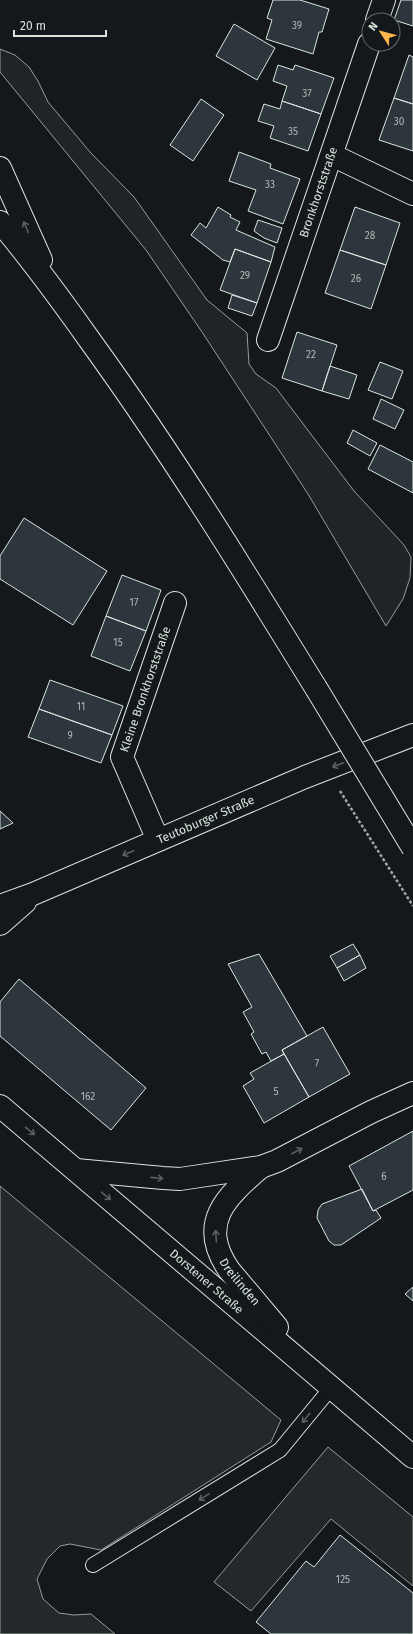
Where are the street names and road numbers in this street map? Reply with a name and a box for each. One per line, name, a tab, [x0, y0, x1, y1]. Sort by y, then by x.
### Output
street label: Bronkhorststraße	[296, 145, 340, 239]
street label: Kleine Bronkhorststraße	[117, 625, 173, 754]
street label: Teutoburger Straße	[155, 793, 256, 847]
street label: Dorstener Straße	[167, 1246, 246, 1317]
street label: Dreilinden	[216, 1256, 263, 1308]

